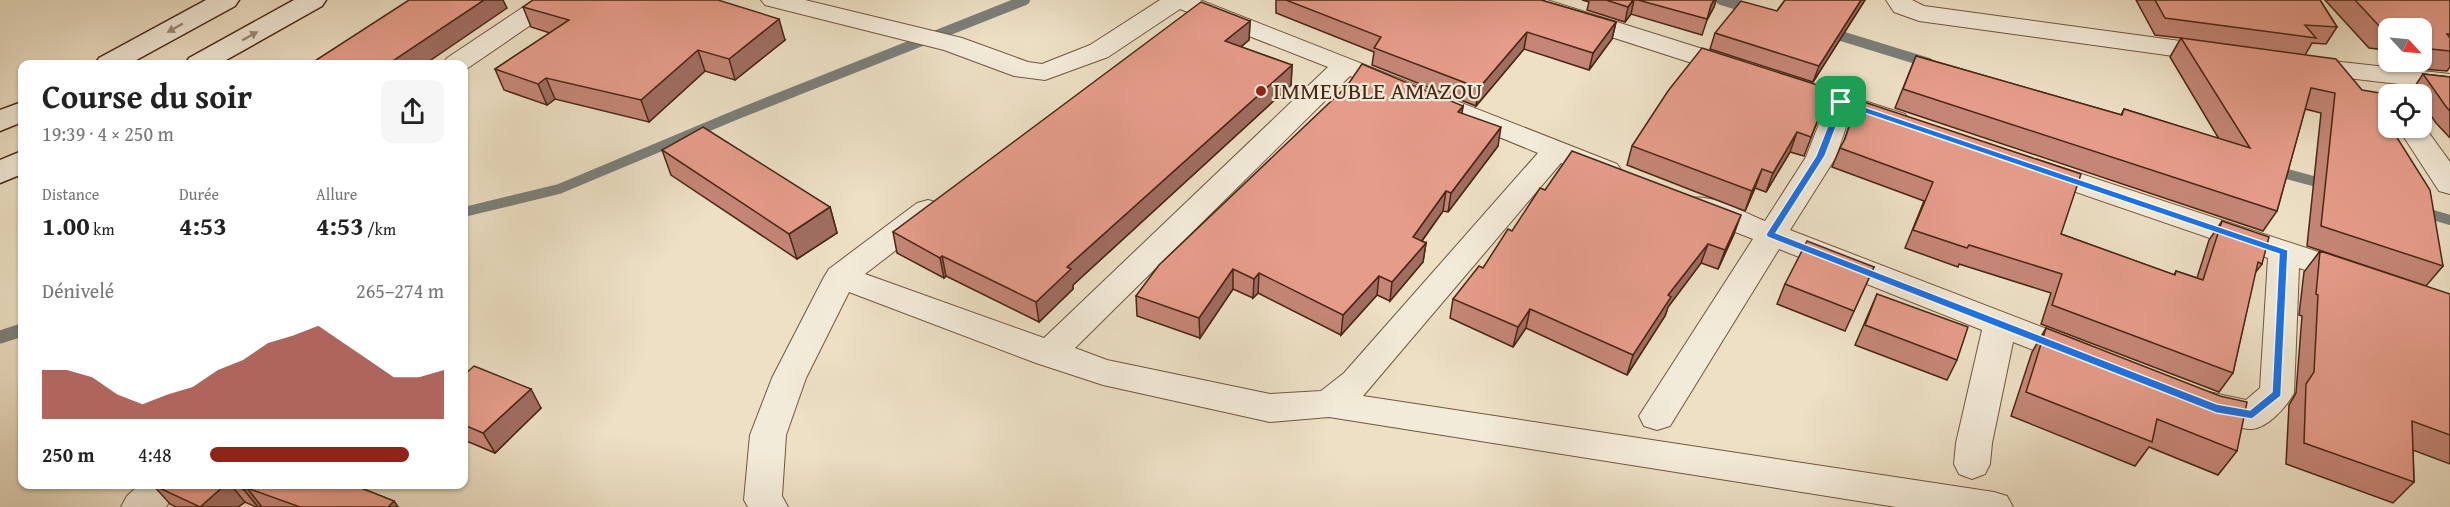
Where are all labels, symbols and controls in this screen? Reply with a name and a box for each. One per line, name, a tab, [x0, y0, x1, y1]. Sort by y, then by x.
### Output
north arrow	[2378, 18, 2432, 72]
map controls	[2378, 18, 2432, 138]
one-way arrow	[166, 23, 183, 33]
one-way arrow	[241, 31, 258, 41]
text: Course du soir	[42, 72, 252, 120]
place label: IMMEUBLE AMAZOU	[1273, 73, 1483, 108]
pin	[1815, 76, 1866, 127]
button: share	[381, 80, 444, 143]
marker: IMMEUBLE AMAZOU	[1254, 84, 1268, 98]
button: locate	[2378, 84, 2432, 138]
icon: arrive	[1824, 85, 1857, 118]
text: 19:39 · 4 × 250 m	[42, 119, 174, 148]
text: Distance	[42, 182, 99, 206]
text: Durée	[179, 182, 219, 206]
text: Allure	[316, 182, 357, 206]
text: 1.00	[42, 206, 90, 245]
text: 4:53	[179, 206, 227, 245]
text: 4:53	[316, 206, 364, 245]
text: km	[90, 217, 114, 241]
text: /km	[364, 217, 396, 241]
text: Dénivelé	[42, 276, 114, 305]
text: 265–274 m	[356, 276, 444, 305]
text: 250 m	[42, 440, 95, 469]
text: 4:48	[138, 440, 172, 469]

